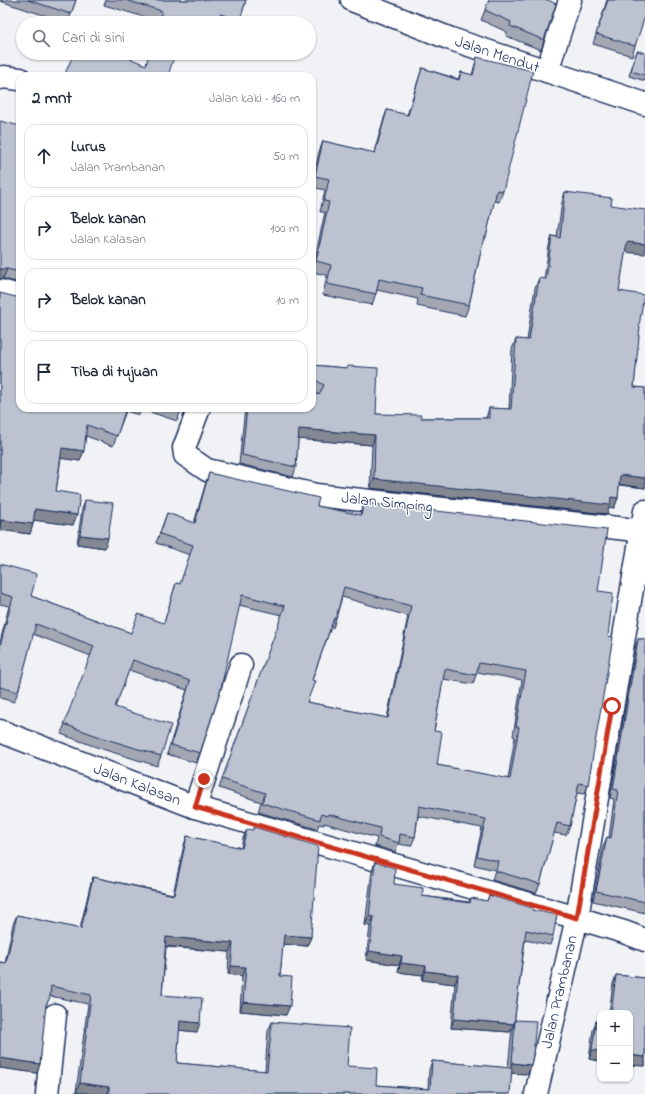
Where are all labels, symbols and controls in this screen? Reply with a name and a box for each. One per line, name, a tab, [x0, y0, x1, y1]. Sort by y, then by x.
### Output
search box	[16, 16, 316, 60]
icon: search	[30, 27, 52, 49]
text: Cari di sini	[62, 27, 125, 49]
street label: Jalan Mendut	[451, 30, 543, 80]
text: 2 mnt	[32, 86, 72, 111]
text: Jalan kaki · 160 m	[209, 89, 300, 108]
text: Lurus	[71, 136, 106, 158]
icon: ahead	[33, 145, 55, 167]
text: 50 m	[273, 147, 299, 166]
text: Jalan Prambanan	[71, 158, 165, 177]
text: Belok kanan	[71, 208, 146, 230]
icon: right	[33, 217, 55, 239]
text: 100 m	[270, 219, 299, 238]
text: Jalan Kalasan	[71, 230, 146, 249]
icon: right	[33, 289, 55, 311]
text: Belok kanan	[71, 289, 146, 311]
text: 10 m	[276, 291, 299, 310]
icon: arrive	[33, 361, 55, 383]
text: Tiba di tujuan	[71, 361, 158, 383]
street label: Jalan Simping	[340, 486, 434, 520]
route start	[603, 697, 621, 715]
street label: Jalan Kalasan	[90, 757, 184, 813]
route end	[195, 770, 213, 788]
street label: Jalan Prambanan	[535, 933, 585, 1051]
map controls	[597, 1010, 633, 1082]
button: +	[597, 1010, 633, 1046]
button: −	[597, 1046, 633, 1082]

